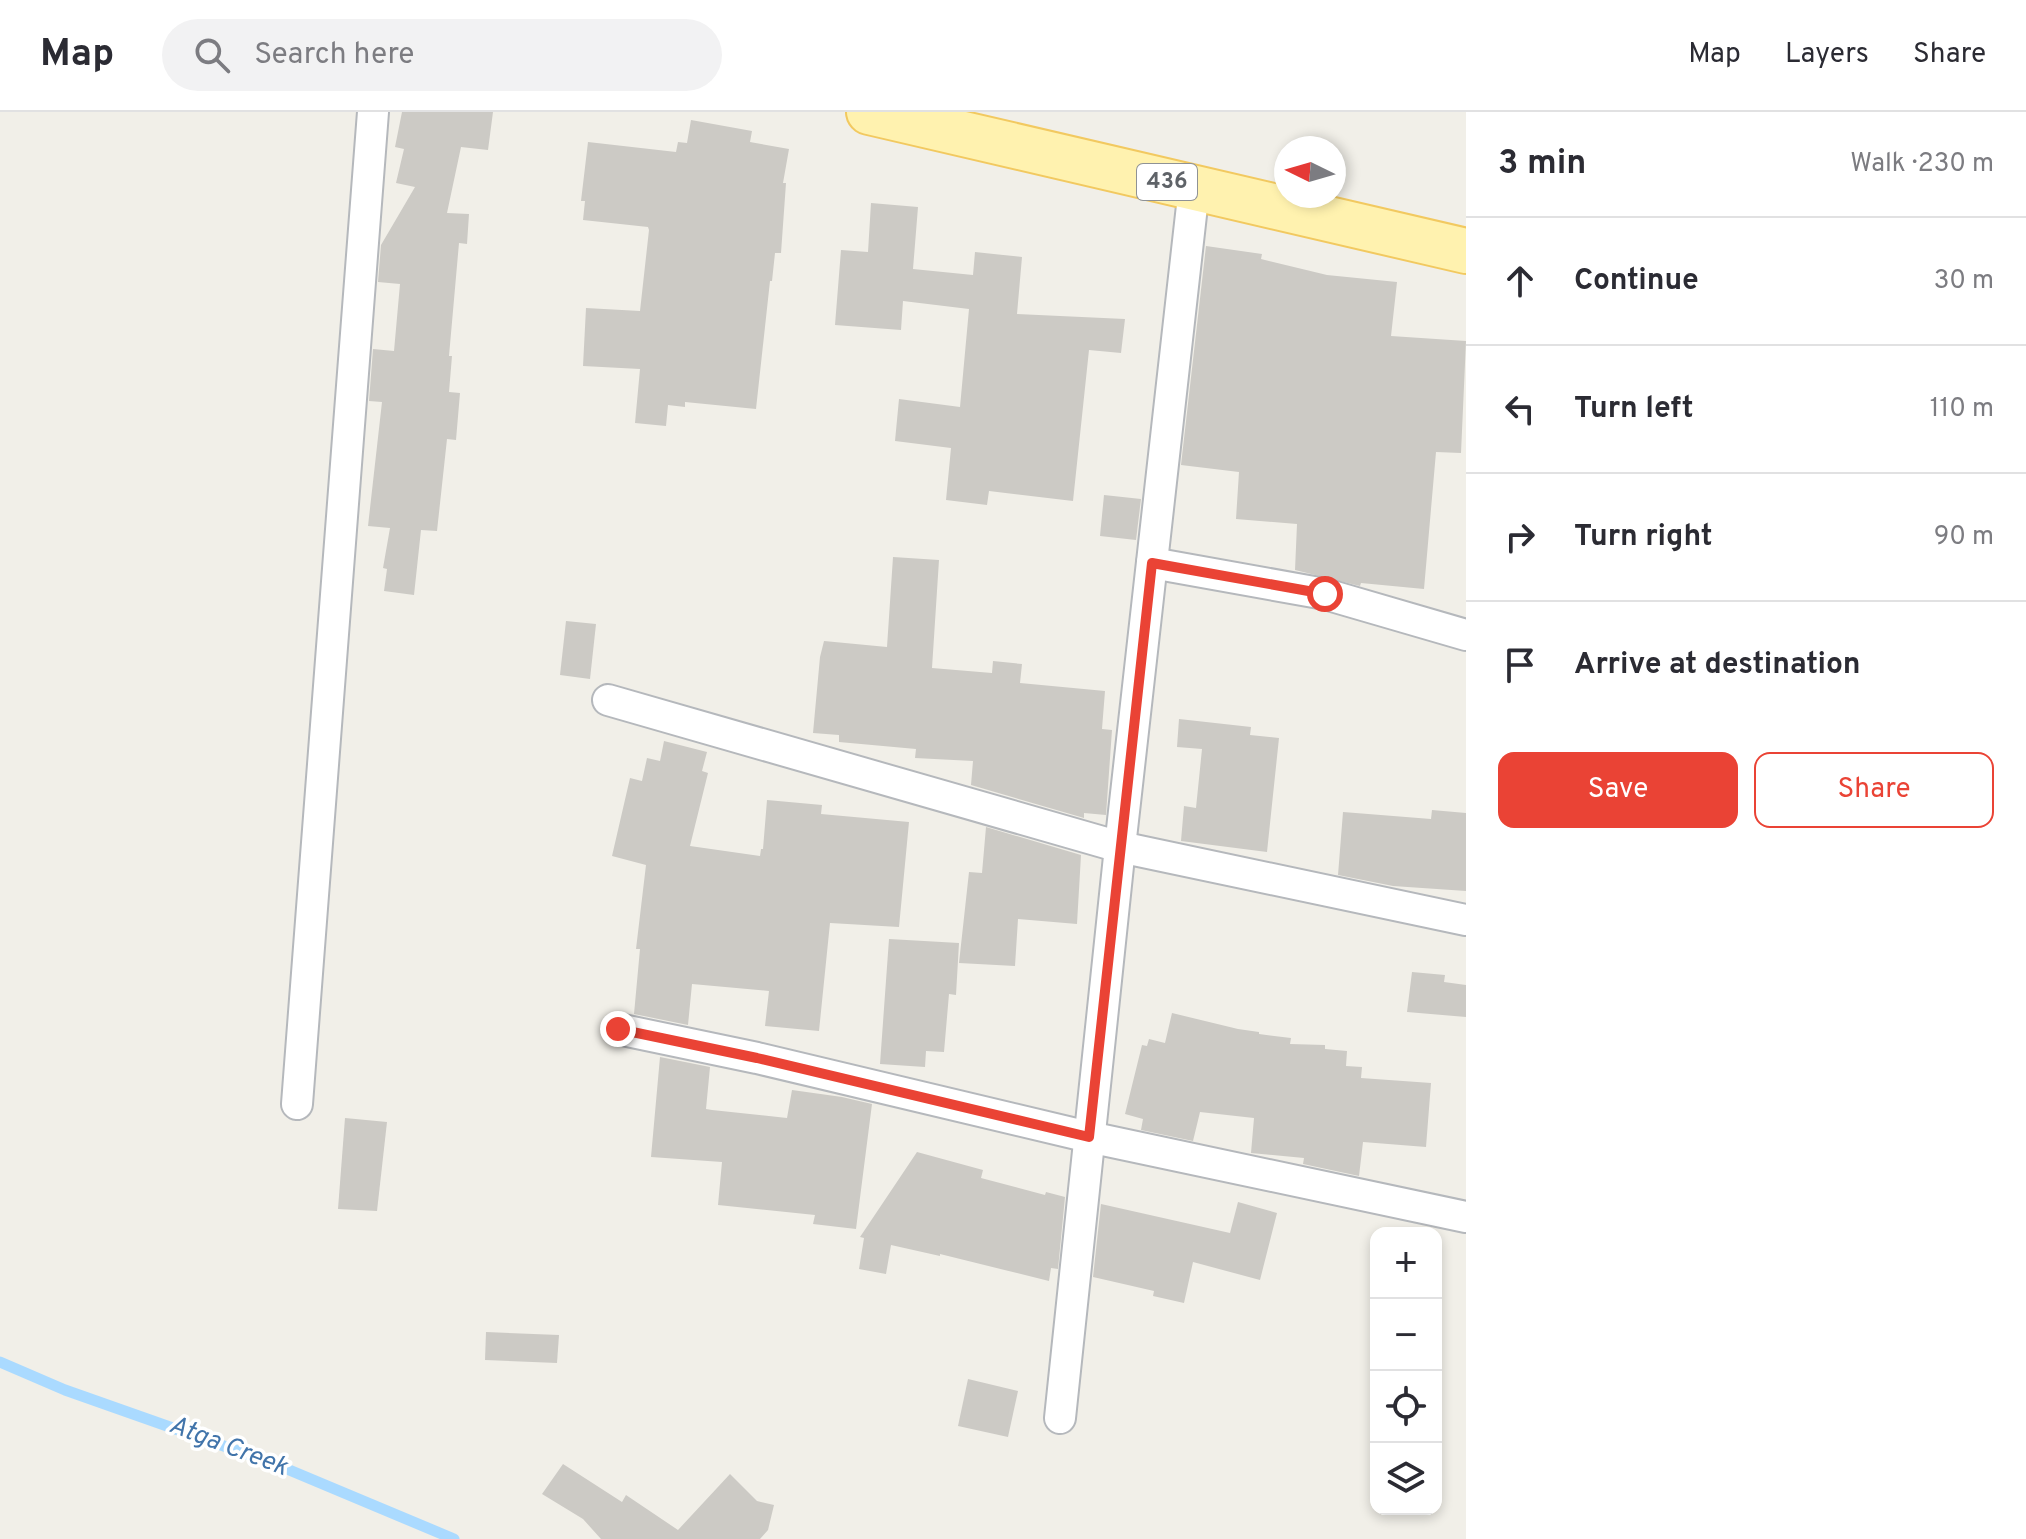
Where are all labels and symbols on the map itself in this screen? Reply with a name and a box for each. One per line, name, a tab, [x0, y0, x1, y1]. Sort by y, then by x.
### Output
north arrow	[1274, 136, 1346, 208]
road number: 436	[1137, 164, 1197, 200]
route start	[1307, 576, 1343, 612]
route end	[600, 1011, 636, 1047]
water label: Atga Creek	[164, 1409, 293, 1485]

